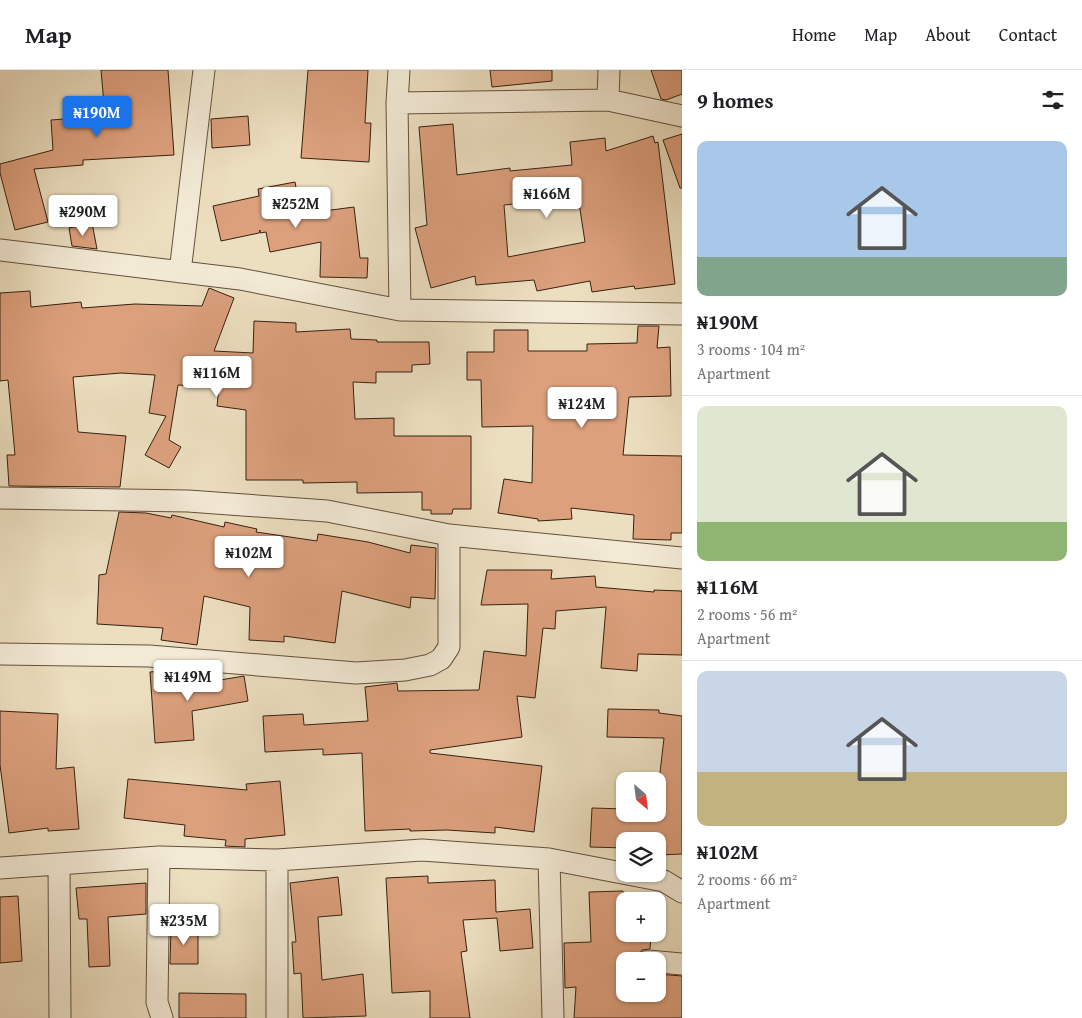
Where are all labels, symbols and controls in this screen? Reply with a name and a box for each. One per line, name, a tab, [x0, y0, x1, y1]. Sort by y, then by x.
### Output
text: Map	[25, 17, 72, 52]
text: Home	[792, 21, 836, 48]
text: Map	[864, 21, 897, 48]
text: About	[925, 21, 971, 48]
text: Contact	[999, 21, 1057, 48]
text: 9 homes	[697, 85, 773, 116]
icon: filters	[1039, 86, 1067, 114]
pin: ₦190M	[62, 96, 132, 138]
text: ₦190M	[74, 100, 120, 124]
icon: home	[837, 173, 927, 263]
pin: ₦166M	[512, 176, 582, 219]
text: ₦166M	[524, 181, 570, 205]
pin: ₦252M	[261, 186, 331, 229]
text: ₦252M	[273, 191, 319, 215]
pin: ₦290M	[48, 194, 118, 237]
text: ₦290M	[60, 199, 106, 223]
text: ₦190M	[697, 306, 759, 337]
text: 3 rooms · 104 m²	[697, 337, 805, 361]
pin: ₦116M	[182, 356, 252, 398]
text: ₦116M	[194, 360, 240, 384]
text: Apartment	[697, 361, 770, 385]
pin: ₦124M	[547, 386, 617, 429]
text: ₦124M	[559, 391, 605, 415]
icon: home	[837, 439, 927, 529]
pin: ₦102M	[214, 536, 284, 578]
text: ₦102M	[226, 540, 272, 564]
text: ₦116M	[697, 571, 759, 602]
text: 2 rooms · 56 m²	[697, 602, 797, 626]
text: Apartment	[697, 626, 770, 650]
pin: ₦149M	[153, 660, 223, 702]
text: ₦149M	[165, 664, 211, 688]
icon: home	[837, 704, 927, 794]
north arrow	[616, 772, 666, 822]
map controls	[616, 772, 666, 1002]
button: layers	[616, 832, 666, 882]
text: ₦102M	[697, 836, 759, 867]
text: 2 rooms · 66 m²	[697, 867, 797, 891]
text: Apartment	[697, 891, 770, 915]
button: +	[616, 892, 666, 942]
pin: ₦235M	[149, 904, 219, 946]
text: ₦235M	[161, 908, 207, 932]
button: −	[616, 952, 666, 1002]

